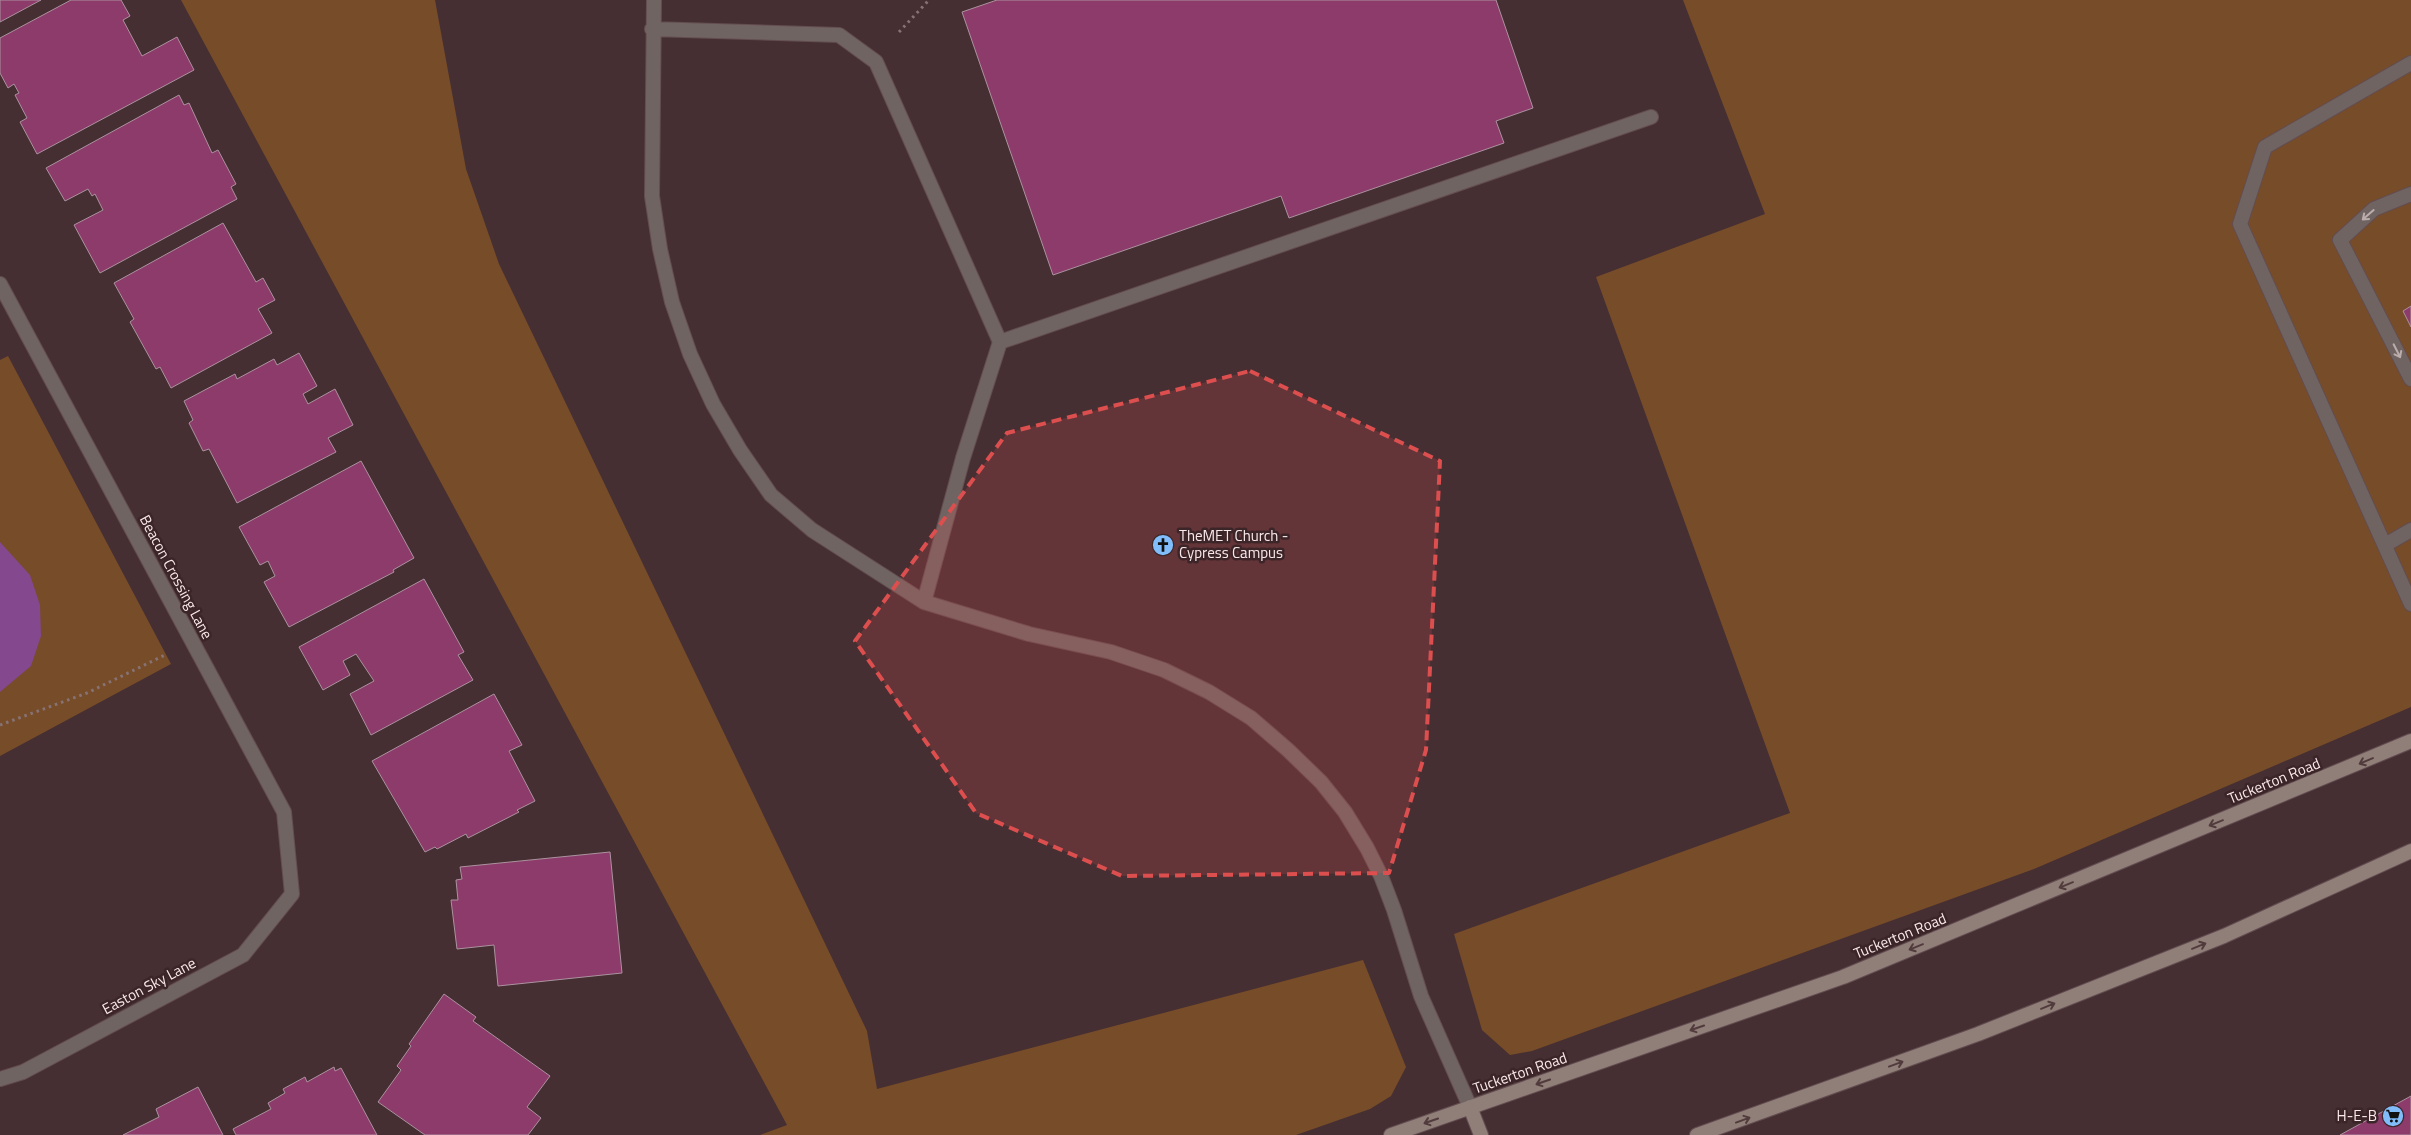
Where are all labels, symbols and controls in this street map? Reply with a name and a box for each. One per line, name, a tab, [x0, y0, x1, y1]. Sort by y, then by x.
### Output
one-way arrow	[2361, 209, 2374, 221]
one-way arrow	[2392, 344, 2402, 359]
street label: Beacon Crossing Lane	[134, 511, 219, 643]
place label: TheMET Church - Cypress Campus	[1179, 524, 1288, 564]
church icon: TheMET Church - Cypress Campus	[1151, 533, 1175, 557]
street label: Tuckerton Road	[2224, 752, 2323, 810]
one-way arrow	[2359, 756, 2374, 766]
one-way arrow	[2209, 818, 2224, 828]
one-way arrow	[2059, 880, 2074, 890]
street label: Tuckerton Road	[1850, 907, 1949, 965]
one-way arrow	[2190, 941, 2206, 950]
one-way arrow	[1909, 942, 1924, 952]
street label: Easton Sky Lane	[98, 951, 200, 1020]
one-way arrow	[2040, 1001, 2055, 1010]
one-way arrow	[1689, 1024, 1705, 1033]
street label: Tuckerton Road	[1470, 1046, 1570, 1099]
one-way arrow	[1888, 1059, 1903, 1068]
one-way arrow	[1536, 1078, 1552, 1087]
place label: H-E-B	[2337, 1104, 2377, 1127]
supermarket icon: H-E-B	[2381, 1104, 2405, 1128]
one-way arrow	[1735, 1115, 1750, 1124]
one-way arrow	[1424, 1117, 1439, 1126]

